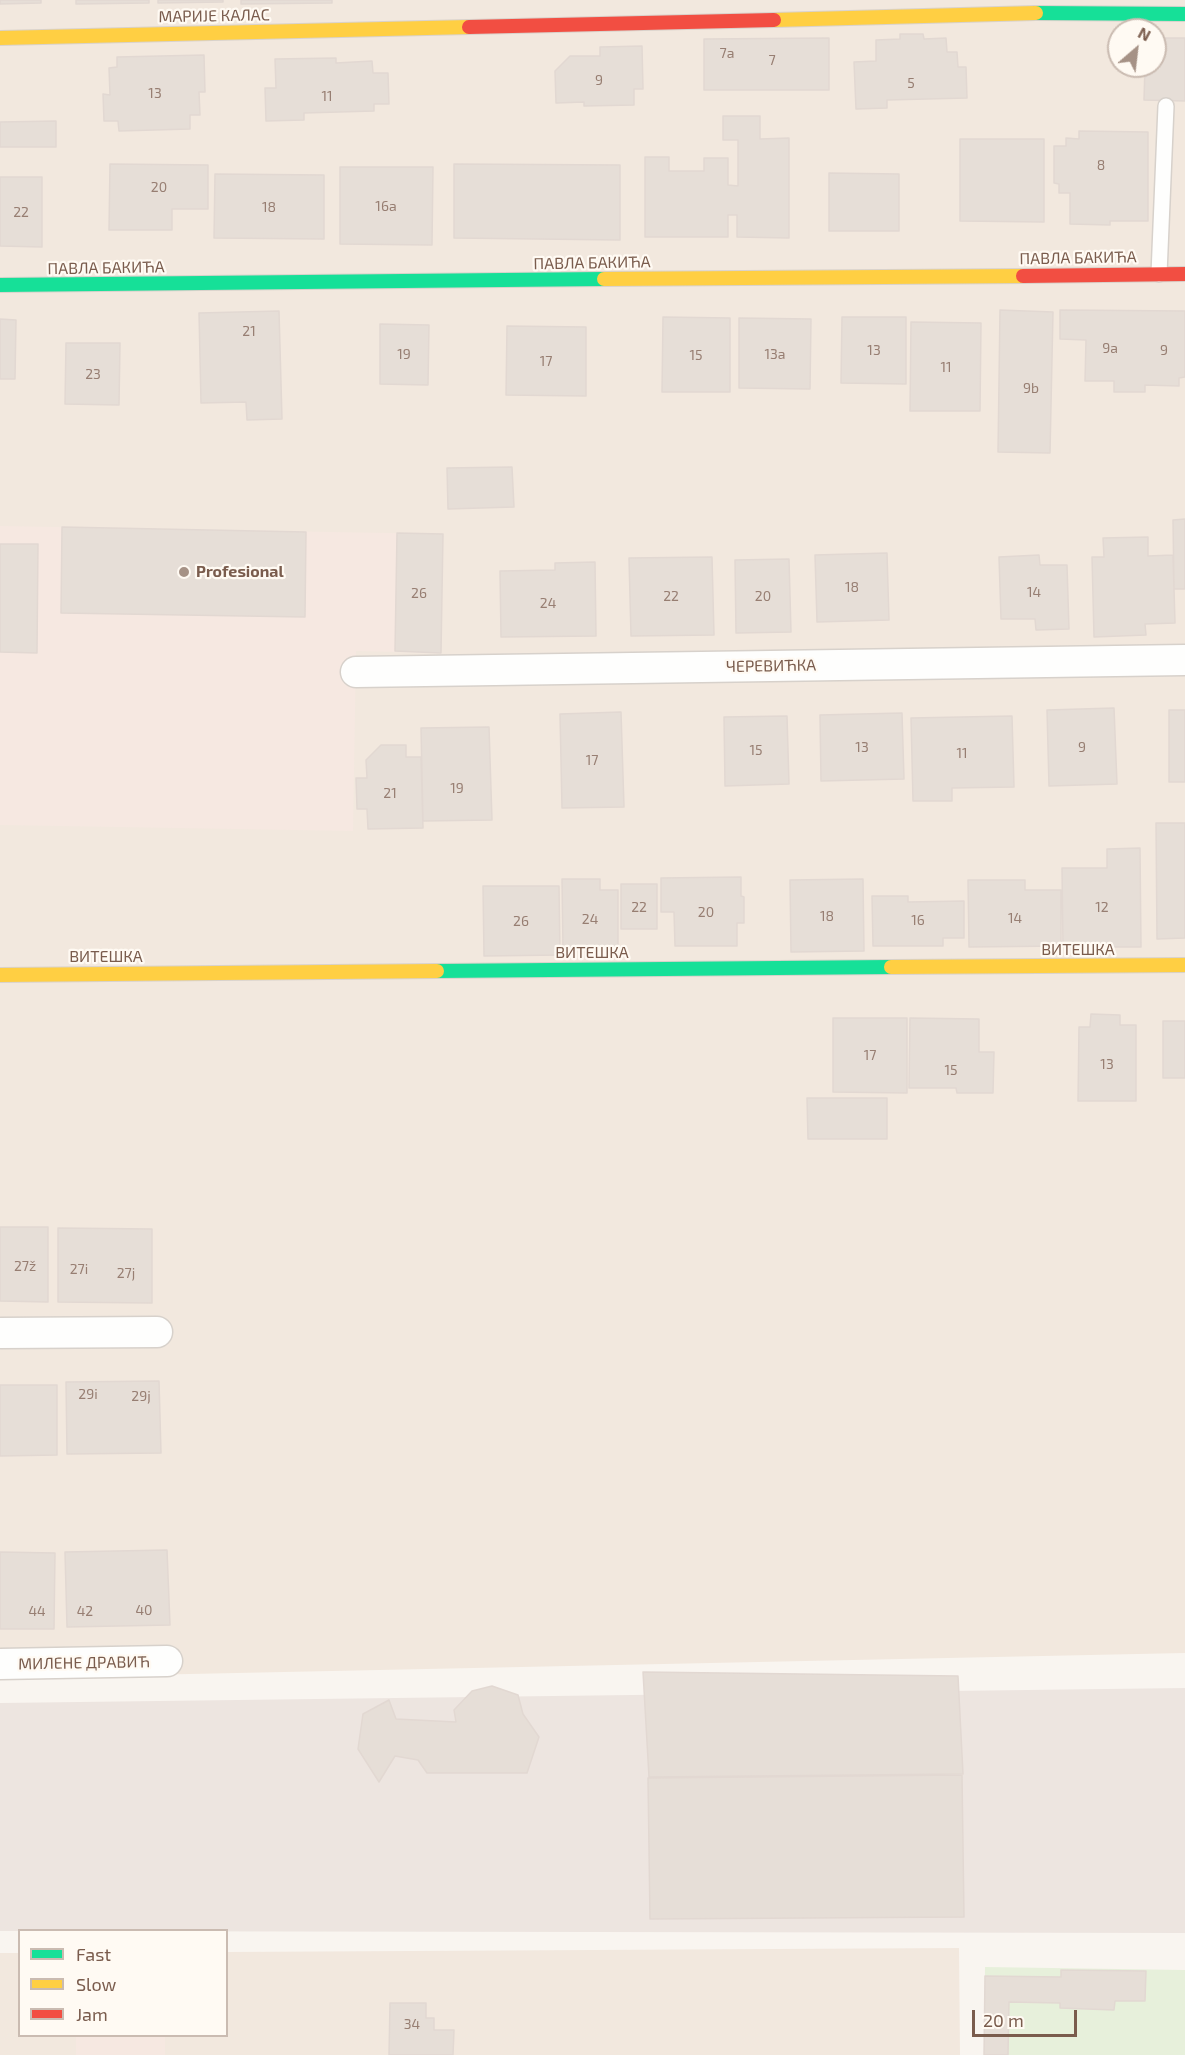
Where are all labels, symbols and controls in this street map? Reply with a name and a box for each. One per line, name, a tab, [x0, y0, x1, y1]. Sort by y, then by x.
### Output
street label: МАРИЈЕ КАЛАС	[158, 5, 270, 27]
north arrow	[1107, 18, 1167, 78]
text: N	[1135, 22, 1154, 45]
house number: 7a	[720, 45, 734, 61]
house number: 7	[768, 52, 776, 68]
house number: 9	[595, 72, 603, 88]
house number: 5	[907, 75, 915, 91]
house number: 13	[148, 85, 162, 101]
house number: 11	[321, 88, 333, 104]
house number: 8	[1097, 157, 1105, 173]
house number: 20	[151, 179, 167, 195]
house number: 16a	[375, 198, 397, 214]
house number: 18	[262, 199, 276, 215]
house number: 22	[13, 204, 29, 220]
street label: ПАВЛА БАКИЋА	[1019, 247, 1137, 269]
street label: ПАВЛА БАКИЋА	[533, 252, 651, 274]
street label: ПАВЛА БАКИЋА	[47, 257, 165, 279]
house number: 21	[242, 323, 256, 339]
house number: 9a	[1102, 340, 1118, 356]
house number: 13	[867, 342, 881, 358]
house number: 9	[1160, 342, 1168, 358]
house number: 19	[397, 346, 411, 362]
house number: 13a	[764, 346, 786, 362]
house number: 15	[689, 347, 703, 363]
house number: 17	[540, 353, 552, 369]
house number: 11	[940, 359, 952, 375]
house number: 23	[85, 366, 101, 382]
house number: 9b	[1023, 380, 1039, 396]
place label: Profesional	[196, 562, 284, 582]
marker: Profesional	[177, 565, 191, 579]
house number: 18	[845, 579, 859, 595]
house number: 14	[1027, 584, 1041, 600]
house number: 26	[411, 585, 427, 601]
house number: 22	[663, 588, 679, 604]
house number: 20	[755, 588, 771, 604]
house number: 24	[540, 595, 556, 611]
street label: ЧЕРЕВИЋКА	[726, 656, 816, 676]
house number: 13	[855, 739, 869, 755]
house number: 9	[1078, 739, 1086, 755]
house number: 15	[749, 742, 763, 758]
house number: 11	[956, 745, 968, 761]
house number: 17	[586, 752, 598, 768]
house number: 19	[450, 780, 464, 796]
house number: 21	[383, 785, 397, 801]
house number: 22	[631, 899, 647, 915]
house number: 12	[1095, 899, 1109, 915]
house number: 20	[698, 904, 714, 920]
house number: 18	[820, 908, 834, 924]
house number: 14	[1008, 910, 1022, 926]
house number: 24	[582, 911, 598, 927]
house number: 16	[911, 912, 925, 928]
house number: 26	[513, 913, 529, 929]
street label: ВИТЕШКА	[1041, 940, 1115, 960]
street label: ВИТЕШКА	[555, 943, 629, 963]
street label: ВИТЕШКА	[69, 947, 143, 967]
house number: 17	[864, 1047, 876, 1063]
house number: 13	[1100, 1056, 1114, 1072]
house number: 15	[944, 1062, 958, 1078]
house number: 27ž	[14, 1258, 36, 1274]
house number: 27i	[70, 1261, 88, 1277]
house number: 27j	[117, 1265, 135, 1281]
house number: 29i	[78, 1386, 98, 1402]
house number: 29j	[131, 1388, 151, 1404]
house number: 40	[135, 1602, 153, 1618]
house number: 44	[28, 1603, 46, 1619]
house number: 42	[77, 1603, 93, 1619]
street label: МИЛЕНЕ ДРАВИЋ	[18, 1652, 150, 1674]
legend	[18, 1929, 228, 2037]
text: Fast	[76, 1943, 111, 1965]
text: Slow	[76, 1973, 116, 1995]
scale bar	[975, 1998, 1080, 2036]
text: Jam	[76, 2003, 108, 2025]
text: 20 m	[983, 2009, 1024, 2031]
house number: 34	[404, 2016, 420, 2032]

